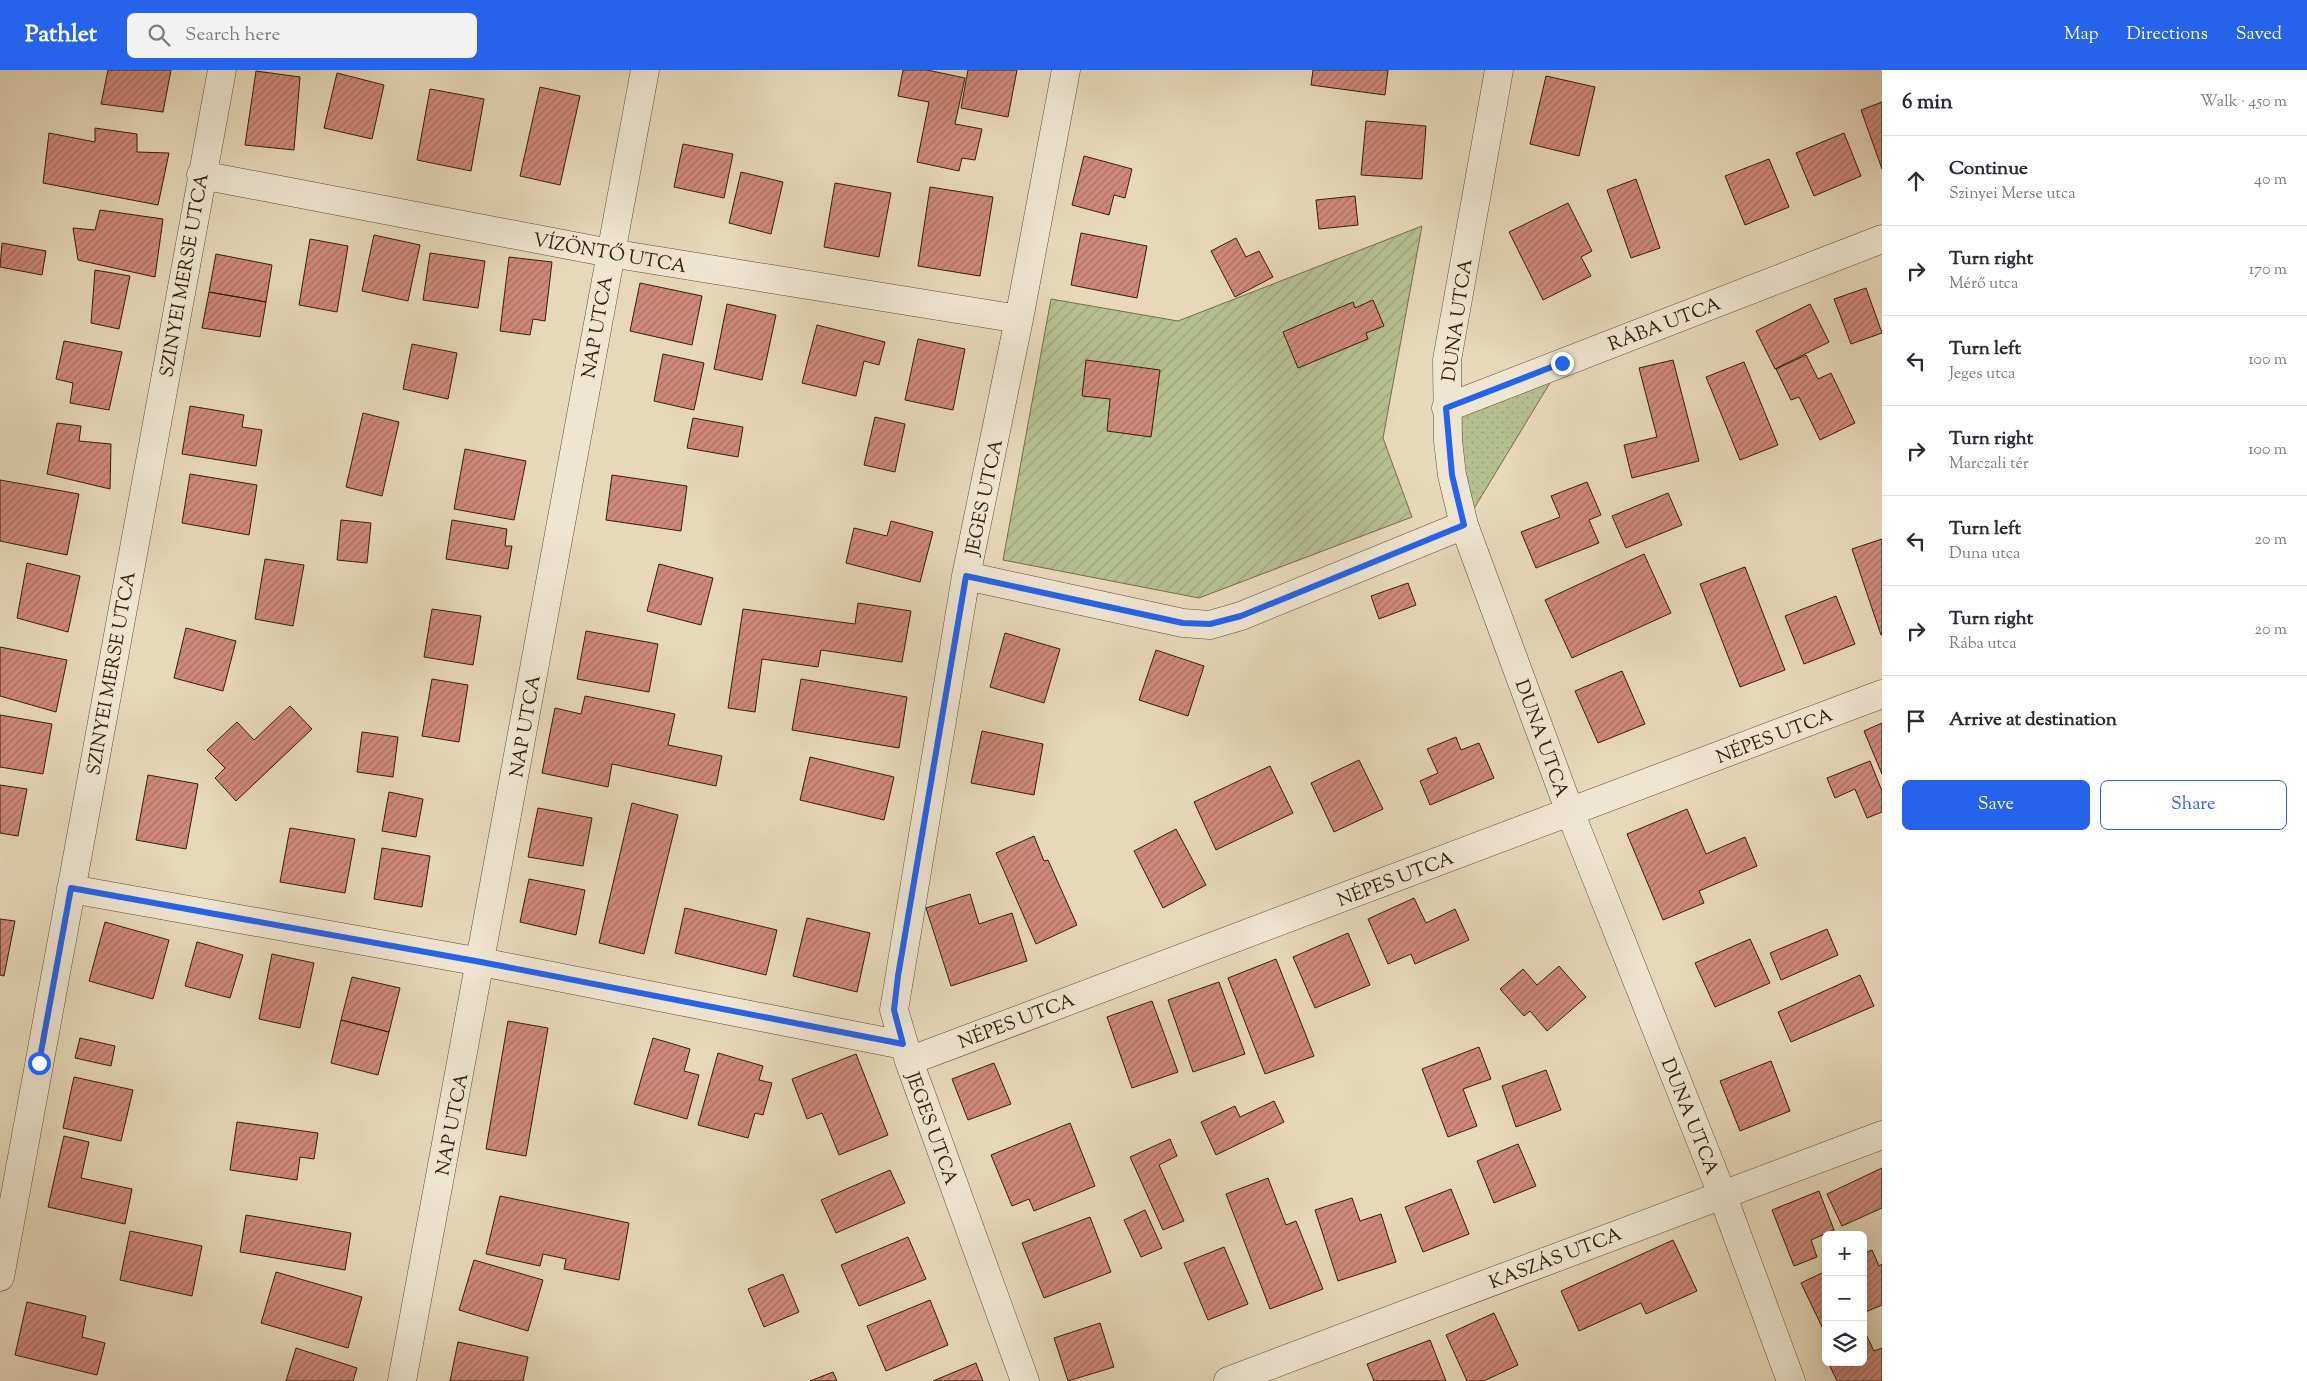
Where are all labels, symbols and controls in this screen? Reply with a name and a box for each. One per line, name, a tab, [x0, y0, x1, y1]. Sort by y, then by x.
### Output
search box	[127, 13, 477, 58]
text: Pathlet	[25, 18, 97, 52]
icon: search	[145, 21, 173, 49]
text: Search here	[185, 22, 280, 49]
text: Map	[2064, 22, 2099, 48]
text: Directions	[2127, 22, 2208, 48]
text: Saved	[2236, 22, 2282, 48]
text: 6 min	[1902, 88, 1953, 118]
text: Walk · 450 m	[2200, 91, 2287, 114]
text: Continue	[1949, 156, 2028, 183]
icon: ahead	[1902, 167, 1930, 195]
text: 40 m	[2254, 169, 2287, 192]
street label: SZINYEI MERSE UTCA	[154, 171, 217, 380]
text: Szinyei Merse utca	[1949, 183, 2076, 206]
street label: VÍZÖNTŐ UTCA	[531, 228, 689, 281]
text: Turn right	[1949, 246, 2033, 273]
street label: DUNA UTCA	[1437, 257, 1481, 383]
icon: right	[1902, 257, 1930, 285]
text: 170 m	[2249, 259, 2287, 282]
street label: NAP UTCA	[576, 273, 621, 381]
text: Mérő utca	[1949, 273, 2018, 296]
street label: RÁBA UTCA	[1605, 291, 1726, 359]
text: Turn left	[1949, 336, 2021, 363]
icon: left	[1902, 347, 1930, 375]
text: 100 m	[2248, 349, 2287, 372]
route end	[1551, 352, 1574, 375]
text: Jeges utca	[1949, 363, 2015, 386]
text: Turn right	[1949, 426, 2033, 453]
street label: JEGES UTCA	[960, 436, 1011, 559]
icon: right	[1902, 437, 1930, 465]
text: 100 m	[2248, 439, 2287, 462]
text: Marczali tér	[1949, 453, 2029, 476]
text: Turn left	[1949, 516, 2021, 543]
icon: left	[1902, 527, 1930, 555]
text: 20 m	[2254, 529, 2287, 552]
text: Duna utca	[1949, 543, 2020, 566]
street label: SZINYEI MERSE UTCA	[81, 569, 144, 778]
text: Turn right	[1949, 606, 2033, 633]
icon: right	[1902, 617, 1930, 645]
text: 20 m	[2254, 619, 2287, 642]
text: Rába utca	[1949, 633, 2017, 656]
street label: NAP UTCA	[504, 672, 549, 780]
street label: DUNA UTCA	[1507, 676, 1575, 802]
street label: NÉPES UTCA	[1713, 702, 1838, 772]
icon: arrive	[1902, 707, 1930, 735]
text: Arrive at destination	[1949, 707, 2117, 734]
button: Save	[1902, 780, 2090, 830]
button: Share	[2100, 780, 2287, 830]
street label: NÉPES UTCA	[1334, 845, 1459, 915]
street label: NÉPES UTCA	[955, 987, 1080, 1057]
route start	[28, 1052, 51, 1075]
street label: DUNA UTCA	[1653, 1055, 1725, 1180]
street label: JEGES UTCA	[897, 1068, 964, 1190]
street label: NAP UTCA	[430, 1070, 477, 1178]
street label: KASZÁS UTCA	[1486, 1221, 1627, 1297]
map controls	[1822, 1231, 1867, 1366]
button: +	[1822, 1231, 1867, 1276]
button: −	[1822, 1276, 1867, 1321]
button: layers	[1822, 1321, 1867, 1366]

